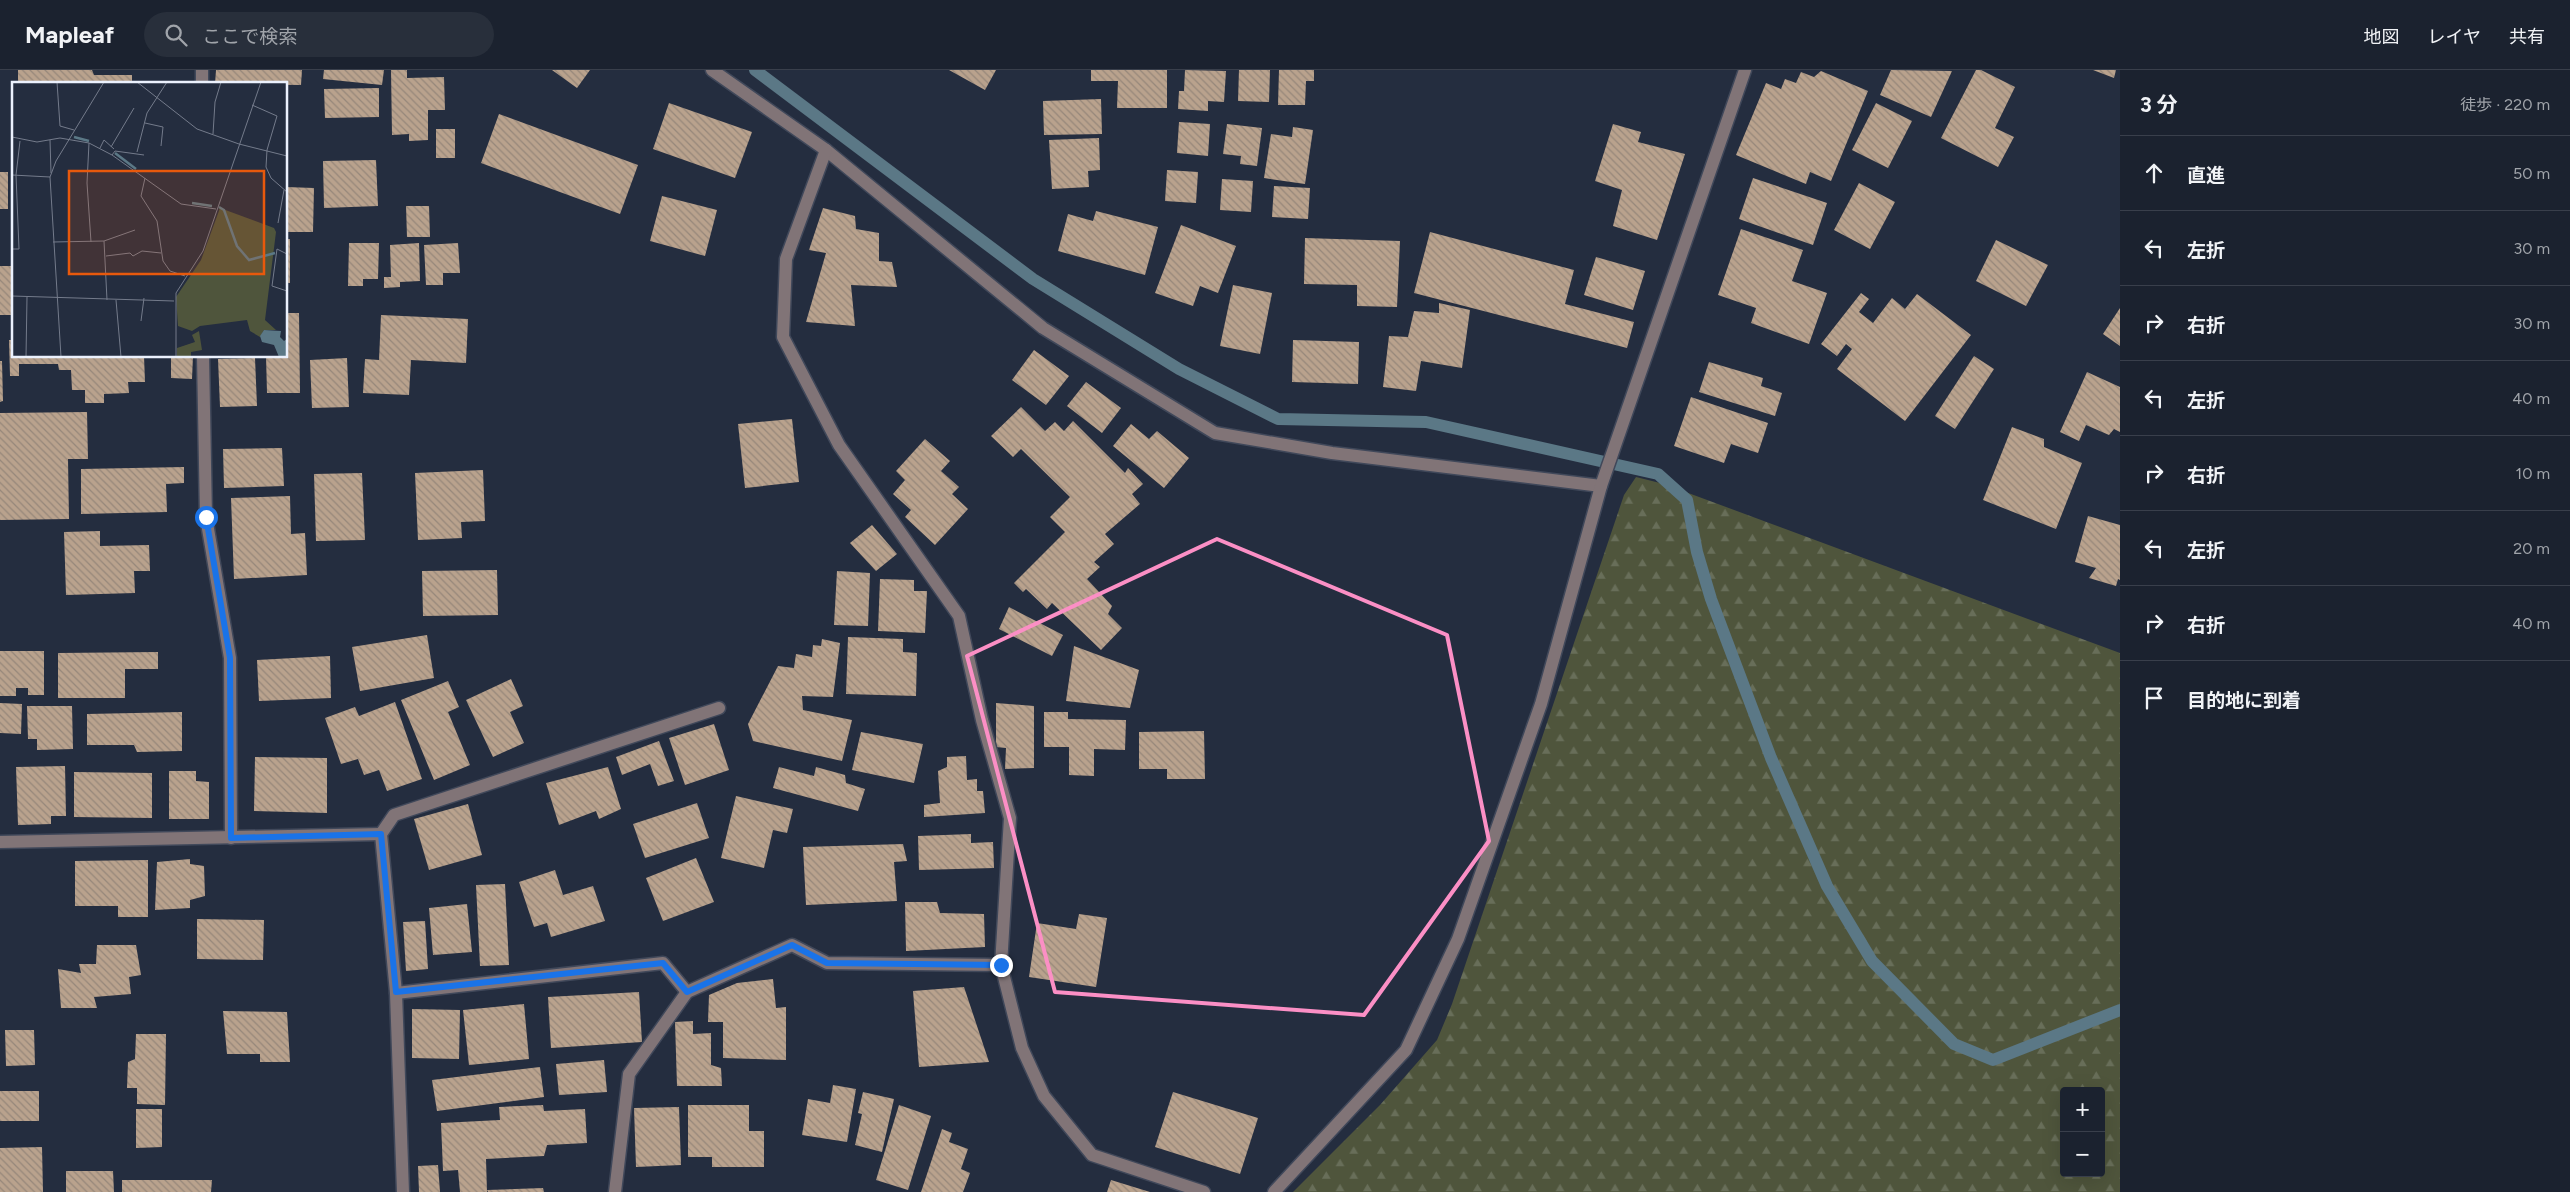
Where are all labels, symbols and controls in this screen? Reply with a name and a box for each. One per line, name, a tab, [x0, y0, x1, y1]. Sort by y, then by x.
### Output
search box	[144, 12, 494, 57]
text: Mapleaf	[25, 20, 114, 49]
icon: search	[162, 21, 190, 49]
text: ここで検索	[202, 25, 297, 48]
text: 地図	[2364, 26, 2400, 48]
text: レイヤ	[2428, 26, 2481, 48]
text: 共有	[2509, 26, 2545, 48]
inset map	[12, 82, 288, 358]
text: 3 分	[2140, 92, 2178, 117]
text: 徒歩 · 220 m	[2460, 95, 2550, 114]
icon: ahead	[2140, 159, 2168, 187]
text: 直進	[2187, 164, 2225, 187]
text: 50 m	[2513, 164, 2550, 183]
icon: left	[2140, 234, 2168, 262]
text: 左折	[2187, 239, 2225, 262]
text: 30 m	[2513, 239, 2550, 258]
icon: right	[2140, 309, 2168, 337]
text: 右折	[2187, 314, 2225, 337]
text: 30 m	[2513, 314, 2550, 333]
icon: left	[2140, 384, 2168, 412]
text: 左折	[2187, 389, 2225, 412]
text: 40 m	[2512, 389, 2550, 408]
icon: right	[2140, 459, 2168, 487]
text: 右折	[2187, 464, 2225, 487]
text: 10 m	[2516, 464, 2550, 483]
route start	[195, 506, 218, 529]
icon: left	[2140, 534, 2168, 562]
text: 左折	[2187, 539, 2225, 562]
text: 20 m	[2513, 539, 2550, 558]
icon: right	[2140, 609, 2168, 637]
text: 右折	[2187, 614, 2225, 637]
text: 40 m	[2512, 614, 2550, 633]
icon: arrive	[2140, 684, 2168, 712]
text: 目的地に到着	[2187, 689, 2301, 712]
route end	[990, 954, 1013, 977]
map controls	[2060, 1087, 2105, 1177]
button: +	[2060, 1087, 2105, 1132]
button: −	[2060, 1132, 2105, 1177]

